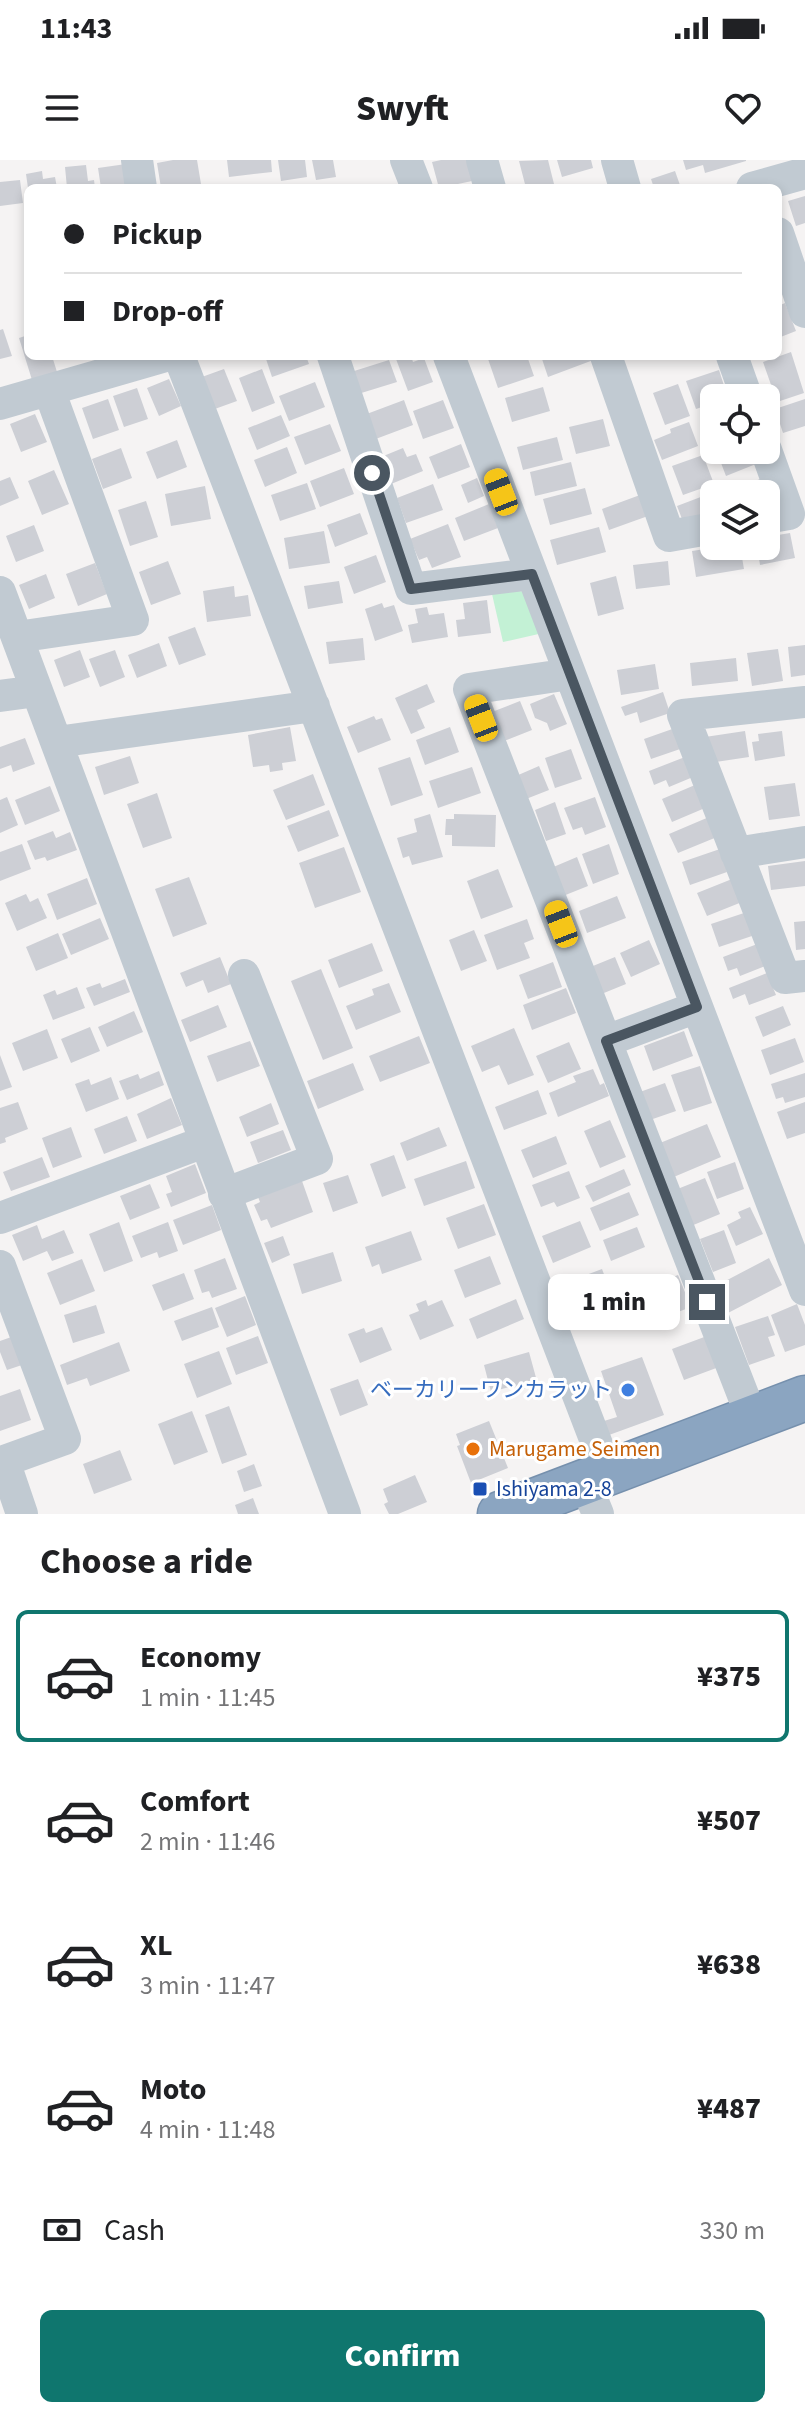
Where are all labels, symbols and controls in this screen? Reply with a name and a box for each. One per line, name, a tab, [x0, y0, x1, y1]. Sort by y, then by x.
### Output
text: 11:43	[40, 7, 112, 50]
text: Swyft	[356, 83, 449, 134]
icon: menu	[40, 86, 84, 130]
icon: heart	[721, 86, 765, 130]
text: Pickup	[112, 213, 202, 256]
text: Drop-off	[112, 290, 223, 333]
map controls	[700, 384, 780, 560]
button: locate	[700, 384, 780, 464]
route start	[354, 455, 390, 491]
car	[481, 465, 521, 519]
button: layers	[700, 480, 780, 560]
car	[461, 691, 501, 745]
car	[541, 897, 581, 951]
callout: 1 min	[547, 1274, 679, 1330]
text: 1 min	[582, 1283, 646, 1320]
route end	[689, 1284, 725, 1320]
place label: ベーカリーワンカラット	[370, 1374, 612, 1406]
marker: ベーカリーワンカラット	[619, 1381, 637, 1399]
place label: Marugame Seimen	[489, 1433, 660, 1465]
marker: Marugame Seimen	[464, 1440, 482, 1458]
place label: Ishiyama 2-8	[496, 1473, 612, 1505]
marker: Ishiyama 2-8	[471, 1480, 489, 1498]
text: Choose a ride	[40, 1536, 253, 1587]
text: Economy	[140, 1636, 261, 1679]
icon: car	[44, 1640, 116, 1712]
text: ¥375	[697, 1655, 761, 1698]
text: 1 min · 11:45	[140, 1679, 275, 1716]
text: Comfort	[140, 1780, 250, 1823]
icon: car	[44, 1784, 116, 1856]
text: ¥507	[697, 1799, 761, 1842]
text: 2 min · 11:46	[140, 1823, 275, 1860]
text: XL	[140, 1924, 173, 1967]
icon: car	[44, 1928, 116, 2000]
text: ¥638	[697, 1943, 761, 1986]
text: 3 min · 11:47	[140, 1967, 275, 2004]
text: Moto	[140, 2068, 206, 2111]
icon: car	[44, 2072, 116, 2144]
text: ¥487	[697, 2087, 761, 2130]
text: 4 min · 11:48	[140, 2111, 275, 2148]
icon: cash	[40, 2208, 84, 2252]
text: Cash	[104, 2209, 165, 2252]
text: 330 m	[699, 2212, 765, 2249]
button: Confirm	[40, 2310, 765, 2402]

